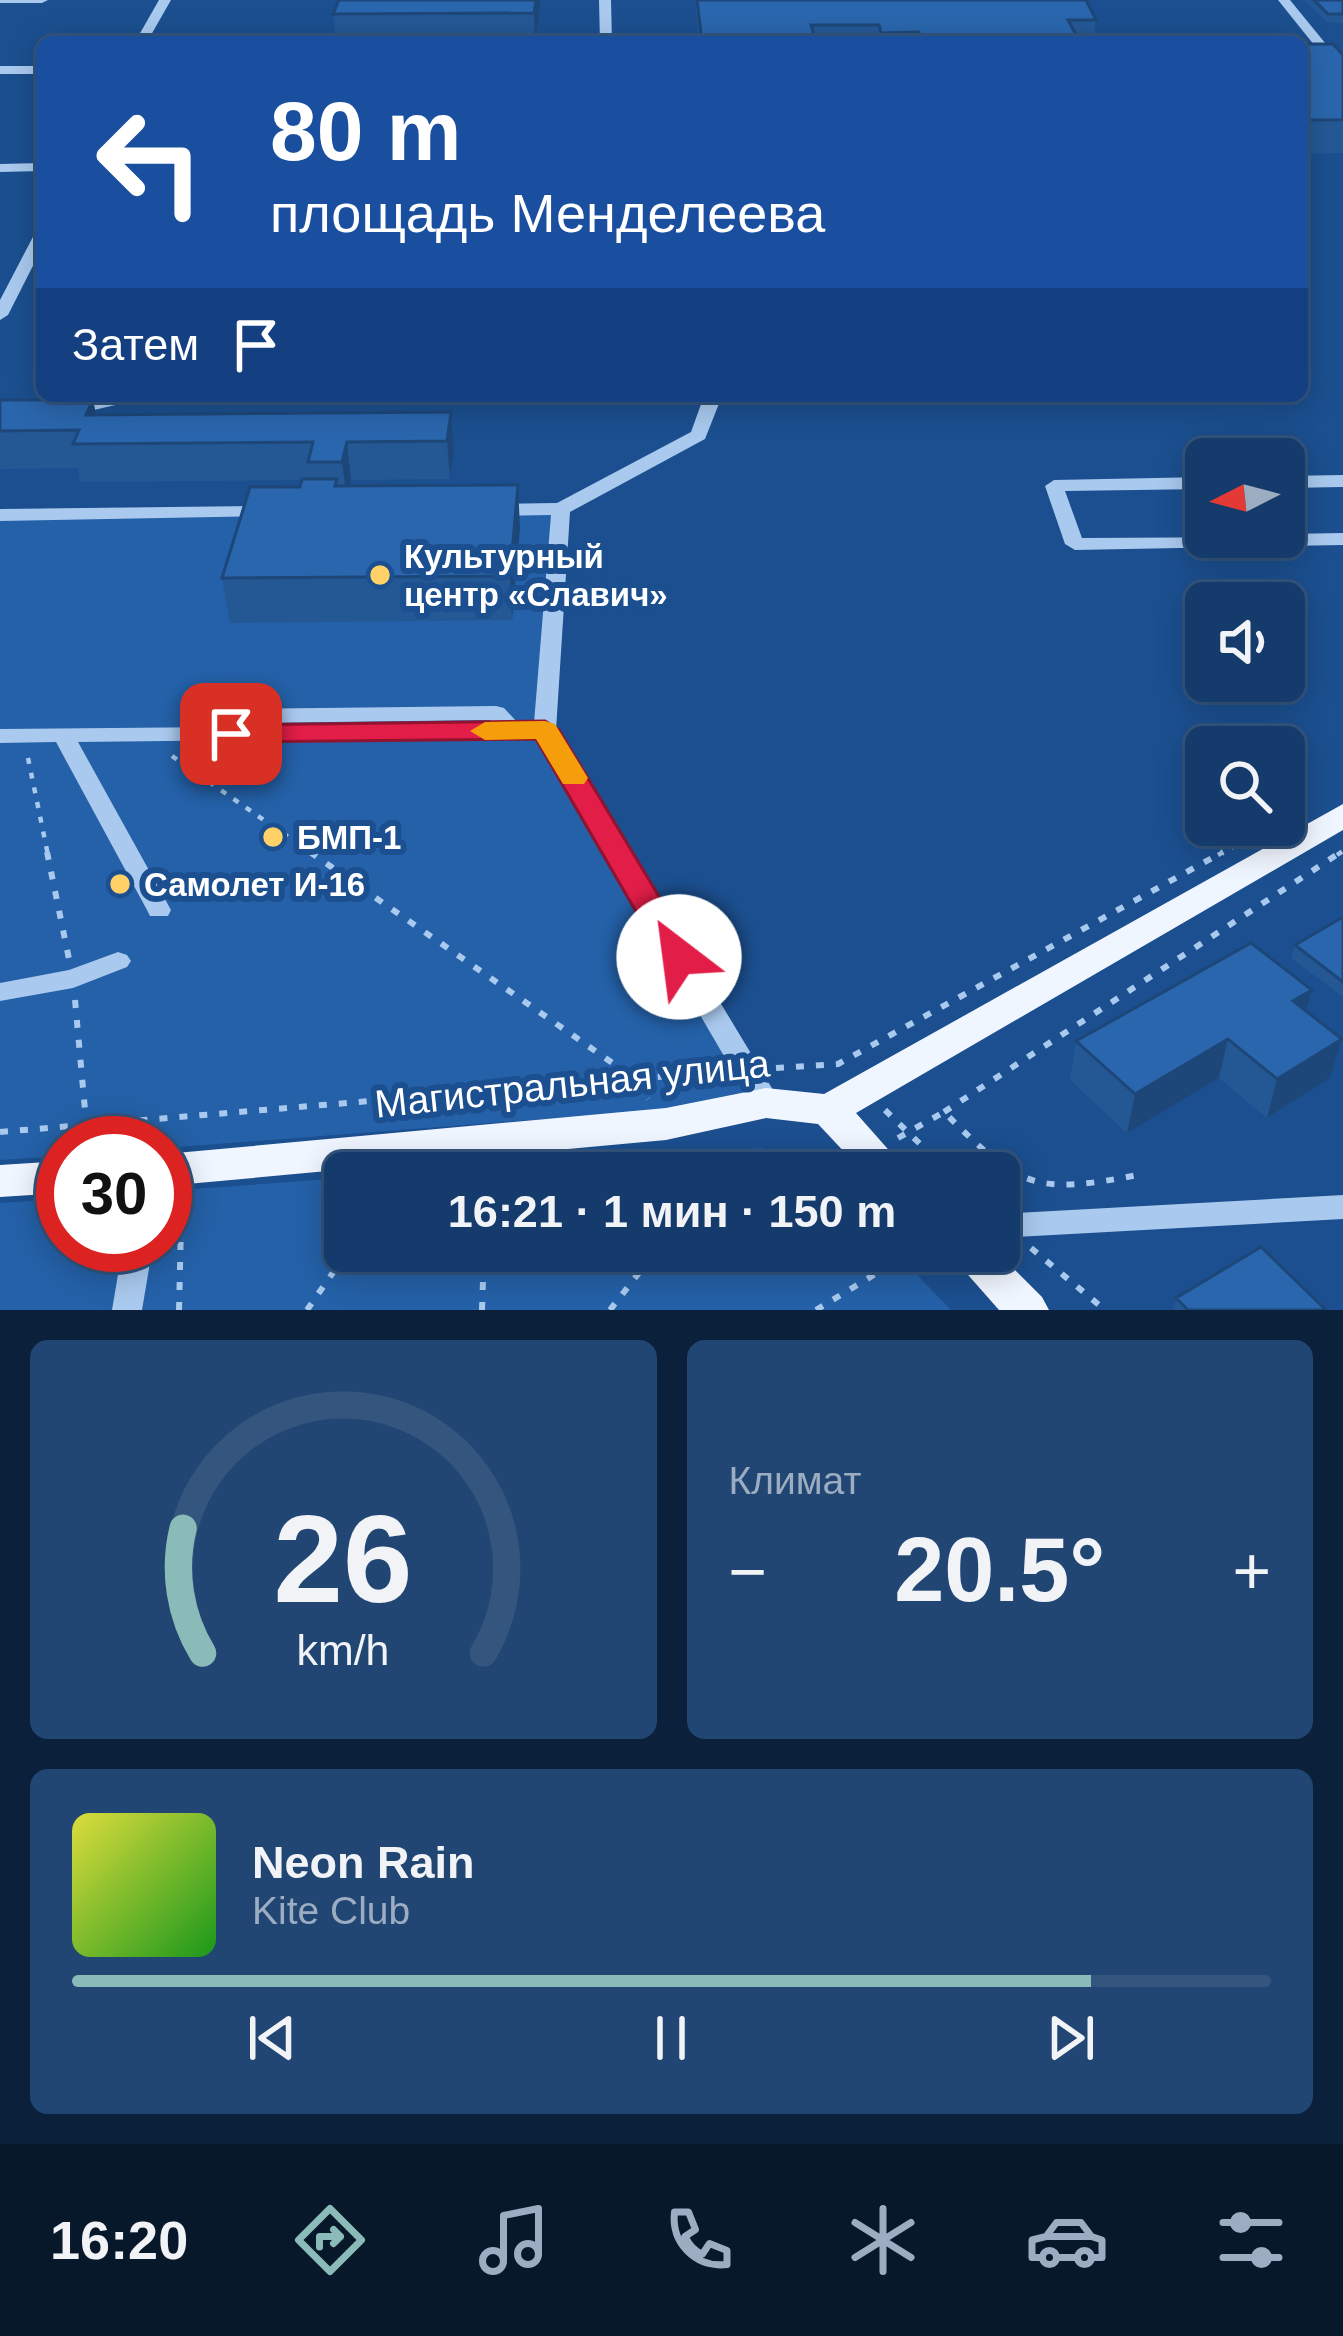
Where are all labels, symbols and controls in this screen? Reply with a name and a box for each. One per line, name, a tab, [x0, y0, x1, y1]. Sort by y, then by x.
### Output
icon: left	[72, 84, 228, 240]
text: 80 m	[270, 84, 461, 178]
text: площадь Менделеева	[270, 183, 825, 243]
icon: arrive	[223, 312, 289, 378]
text: Затем	[72, 319, 199, 370]
north arrow	[1185, 438, 1305, 558]
map controls	[1185, 438, 1305, 846]
place label: Культурный центр «Славич»	[404, 538, 668, 613]
marker: Культурный центр «Славич»	[367, 562, 393, 588]
button: sound	[1185, 582, 1305, 702]
pin	[180, 683, 282, 785]
icon: arrive	[198, 701, 264, 767]
button: search	[1185, 726, 1305, 846]
place label: БМП-1	[297, 819, 401, 856]
marker: БМП-1	[260, 824, 286, 850]
place label: Самолет И-16	[144, 866, 365, 903]
marker: Самолет И-16	[107, 871, 133, 897]
position arrow	[616, 894, 742, 1020]
street label: Магистральная улица	[372, 1041, 772, 1126]
speed limit sign: 30	[36, 1116, 192, 1272]
text: 16:21 · 1 мин · 150 m	[448, 1186, 896, 1237]
text: Климат	[729, 1459, 861, 1502]
text: 26	[274, 1489, 413, 1628]
text: 20.5°	[894, 1520, 1105, 1620]
text: −	[729, 1534, 767, 1608]
text: +	[1232, 1534, 1271, 1608]
text: km/h	[297, 1625, 390, 1673]
text: Neon Rain	[252, 1837, 475, 1888]
text: Kite Club	[252, 1889, 410, 1932]
icon: previous	[239, 2005, 305, 2071]
icon: pause	[638, 2005, 704, 2071]
icon: next	[1038, 2005, 1104, 2071]
icon: directions	[288, 2198, 372, 2282]
icon: music	[472, 2198, 556, 2282]
icon: phone	[657, 2198, 741, 2282]
icon: climate	[841, 2198, 925, 2282]
icon: car	[1025, 2198, 1109, 2282]
icon: filters	[1209, 2198, 1293, 2282]
text: 16:20	[50, 2210, 188, 2270]

